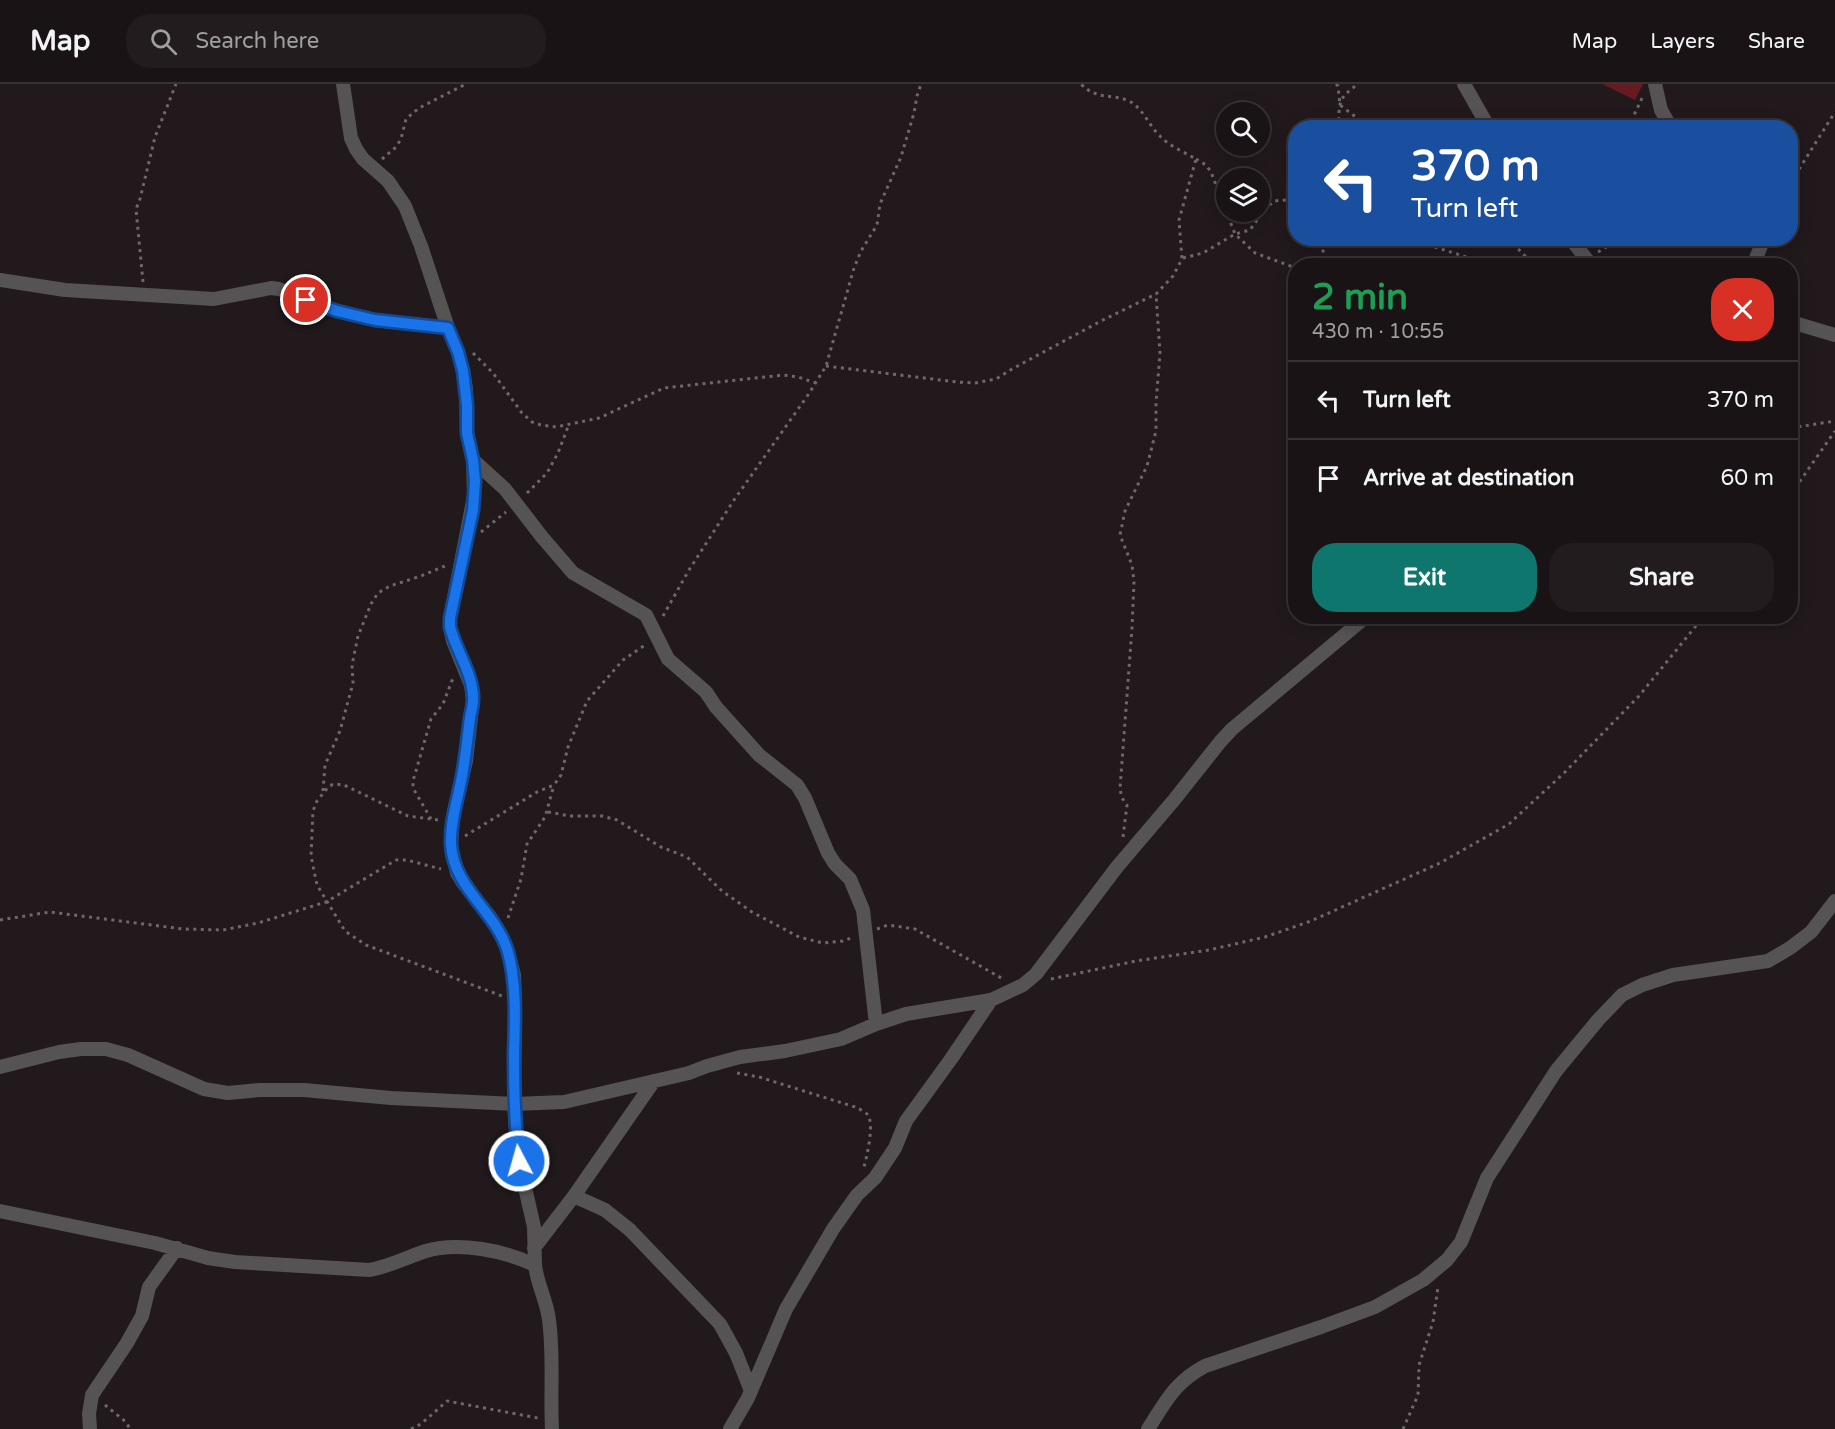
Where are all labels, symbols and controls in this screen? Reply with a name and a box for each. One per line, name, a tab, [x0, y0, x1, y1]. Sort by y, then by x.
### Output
search box	[126, 14, 546, 68]
text: Map	[30, 24, 90, 58]
icon: search	[147, 25, 180, 58]
text: Search here	[195, 28, 319, 54]
text: Map	[1572, 29, 1617, 54]
text: Layers	[1650, 29, 1715, 54]
text: Share	[1748, 29, 1805, 54]
map controls	[1216, 102, 1270, 222]
button: search	[1216, 102, 1270, 156]
text: 370 m	[1411, 141, 1540, 192]
icon: left	[1312, 144, 1390, 222]
button: layers	[1216, 168, 1270, 222]
text: Turn left	[1411, 192, 1518, 225]
pin	[280, 274, 331, 325]
text: 2 min	[1312, 276, 1408, 319]
button: close	[1711, 278, 1774, 341]
icon: arrive	[289, 283, 322, 316]
text: 430 m · 10:55	[1312, 320, 1444, 344]
icon: left	[1312, 384, 1345, 417]
text: Turn left	[1363, 387, 1451, 413]
text: 370 m	[1707, 387, 1774, 413]
icon: arrive	[1312, 462, 1345, 495]
text: Arrive at destination	[1363, 465, 1574, 491]
text: 60 m	[1720, 465, 1774, 491]
button: Exit	[1312, 543, 1537, 612]
button: Share	[1549, 543, 1774, 612]
position arrow	[487, 1129, 551, 1193]

